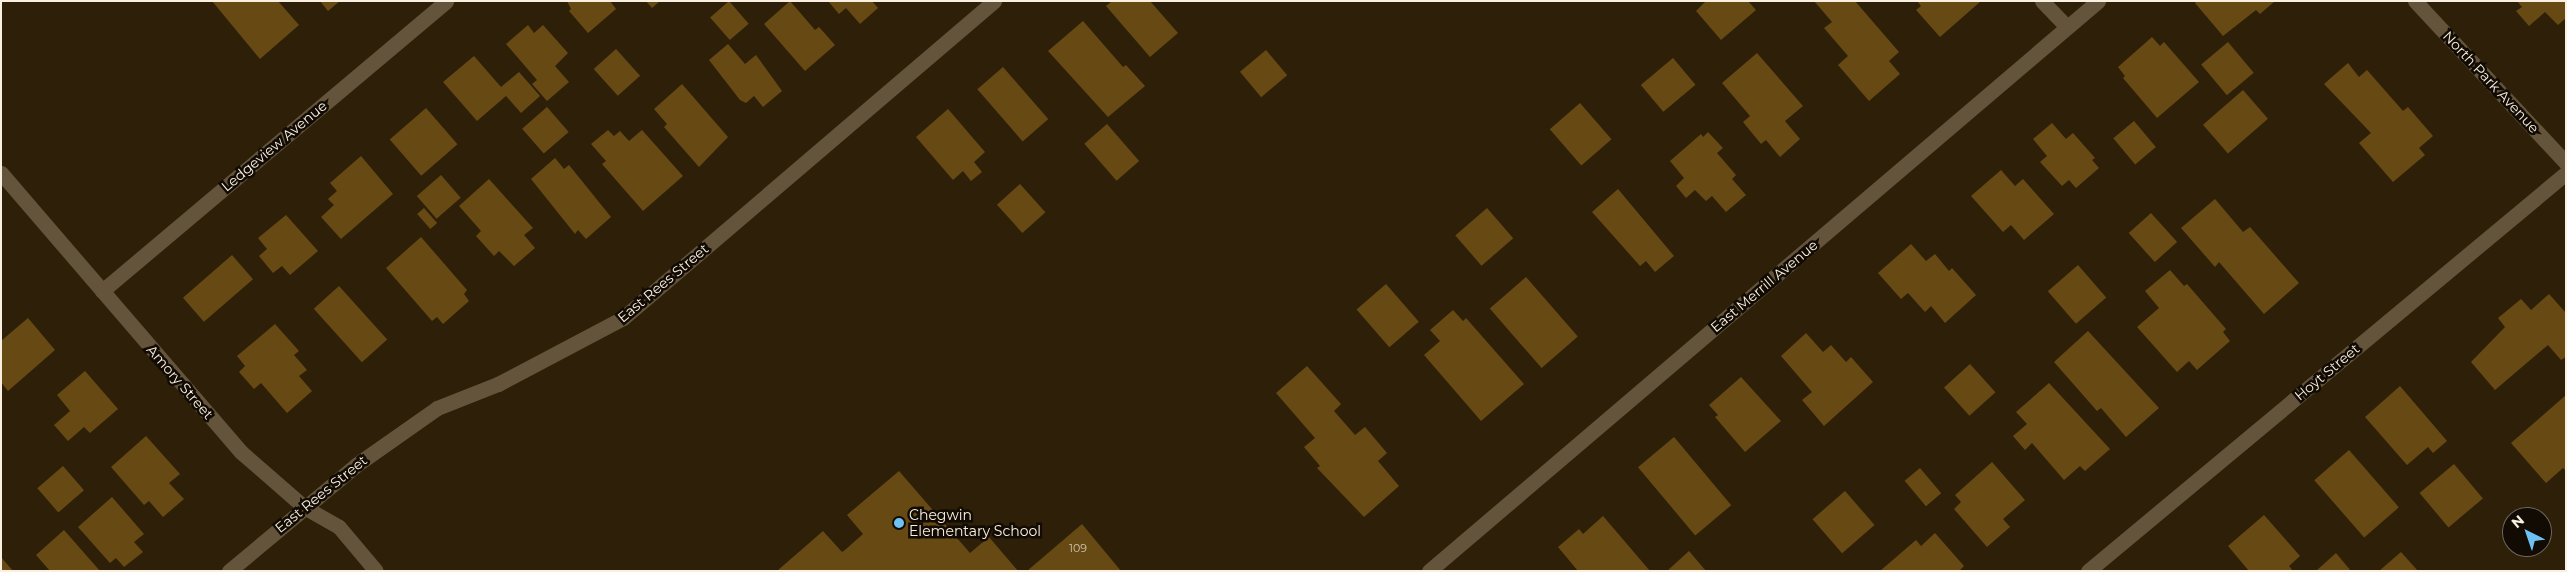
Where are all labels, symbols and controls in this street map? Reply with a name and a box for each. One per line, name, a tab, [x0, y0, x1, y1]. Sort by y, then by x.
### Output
street label: North Park Avenue	[2439, 28, 2543, 136]
street label: Ledgeview Avenue	[218, 97, 330, 195]
street label: East Merrill Avenue	[1707, 236, 1821, 336]
street label: East Rees Street	[614, 240, 712, 326]
street label: Hoyt Street	[2291, 340, 2363, 404]
street label: Amory Street	[143, 341, 217, 423]
street label: East Rees Street	[272, 452, 370, 536]
place label: Chegwin Elementary School	[909, 507, 1041, 540]
north arrow	[2502, 507, 2552, 557]
text: N	[2508, 511, 2528, 532]
marker: Chegwin Elementary School	[893, 517, 905, 529]
house number: 109	[1069, 541, 1087, 555]

